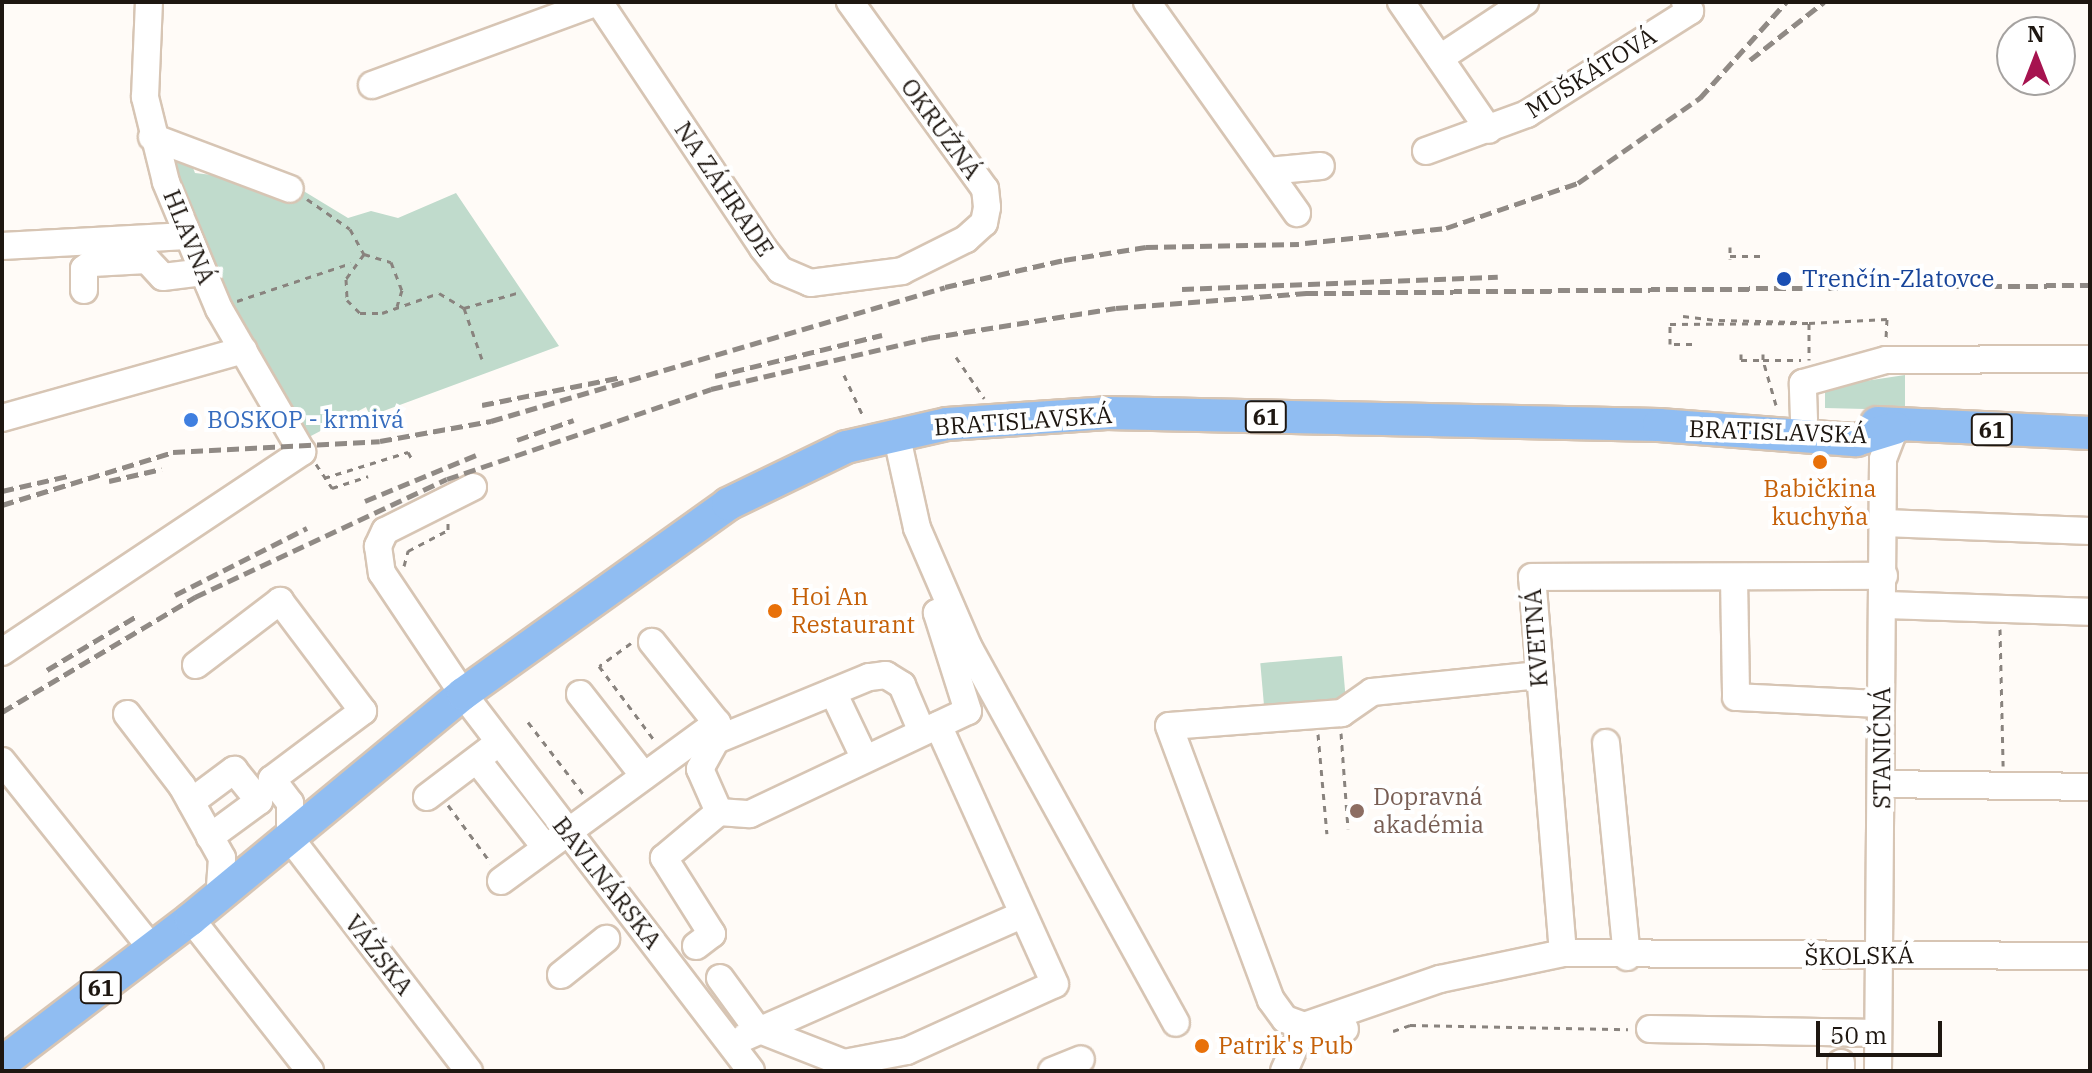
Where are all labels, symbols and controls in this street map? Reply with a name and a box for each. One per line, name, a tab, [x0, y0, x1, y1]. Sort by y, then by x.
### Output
north arrow	[1996, 16, 2076, 96]
text: N	[2027, 19, 2045, 48]
street label: MUŠKÁTOVÁ	[1521, 22, 1661, 124]
street label: OKRUŽNÁ	[895, 73, 987, 185]
street label: NA ZÁHRADE	[668, 116, 780, 262]
street label: HLAVNÁ	[157, 185, 221, 289]
place label: Trenčín-Zlatovce	[1802, 265, 1994, 293]
marker: Trenčín-Zlatovce	[1773, 268, 1795, 290]
road number: 61	[1244, 399, 1288, 435]
street label: BRATISLAVSKÁ	[933, 400, 1113, 442]
place label: BOSKOP - krmivá	[207, 406, 404, 434]
marker: BOSKOP - krmivá	[182, 411, 200, 429]
road number: 61	[1970, 412, 2014, 448]
street label: BRATISLAVSKÁ	[1688, 414, 1868, 450]
marker: Babičkina kuchyňa	[1811, 453, 1829, 471]
place label: Babičkina kuchyňa	[1763, 475, 1877, 531]
place label: Hoi An Restaurant	[791, 583, 915, 639]
street label: KVETNÁ	[1518, 588, 1554, 688]
marker: Hoi An Restaurant	[766, 602, 784, 620]
street label: STANIČNÁ	[1868, 687, 1896, 809]
place label: Dopravná akadémia	[1373, 783, 1484, 839]
marker: Dopravná akadémia	[1348, 802, 1366, 820]
street label: BAVLNÁRSKA	[547, 811, 667, 955]
street label: VÁŽSKA	[339, 909, 419, 1001]
street label: ŠKOLSKÁ	[1804, 941, 1914, 971]
road number: 61	[79, 970, 123, 1006]
scale bar	[1820, 1005, 1946, 1055]
text: 50 m	[1830, 1019, 1887, 1051]
place label: Patrik's Pub	[1218, 1032, 1353, 1060]
marker: Patrik's Pub	[1193, 1037, 1211, 1055]

